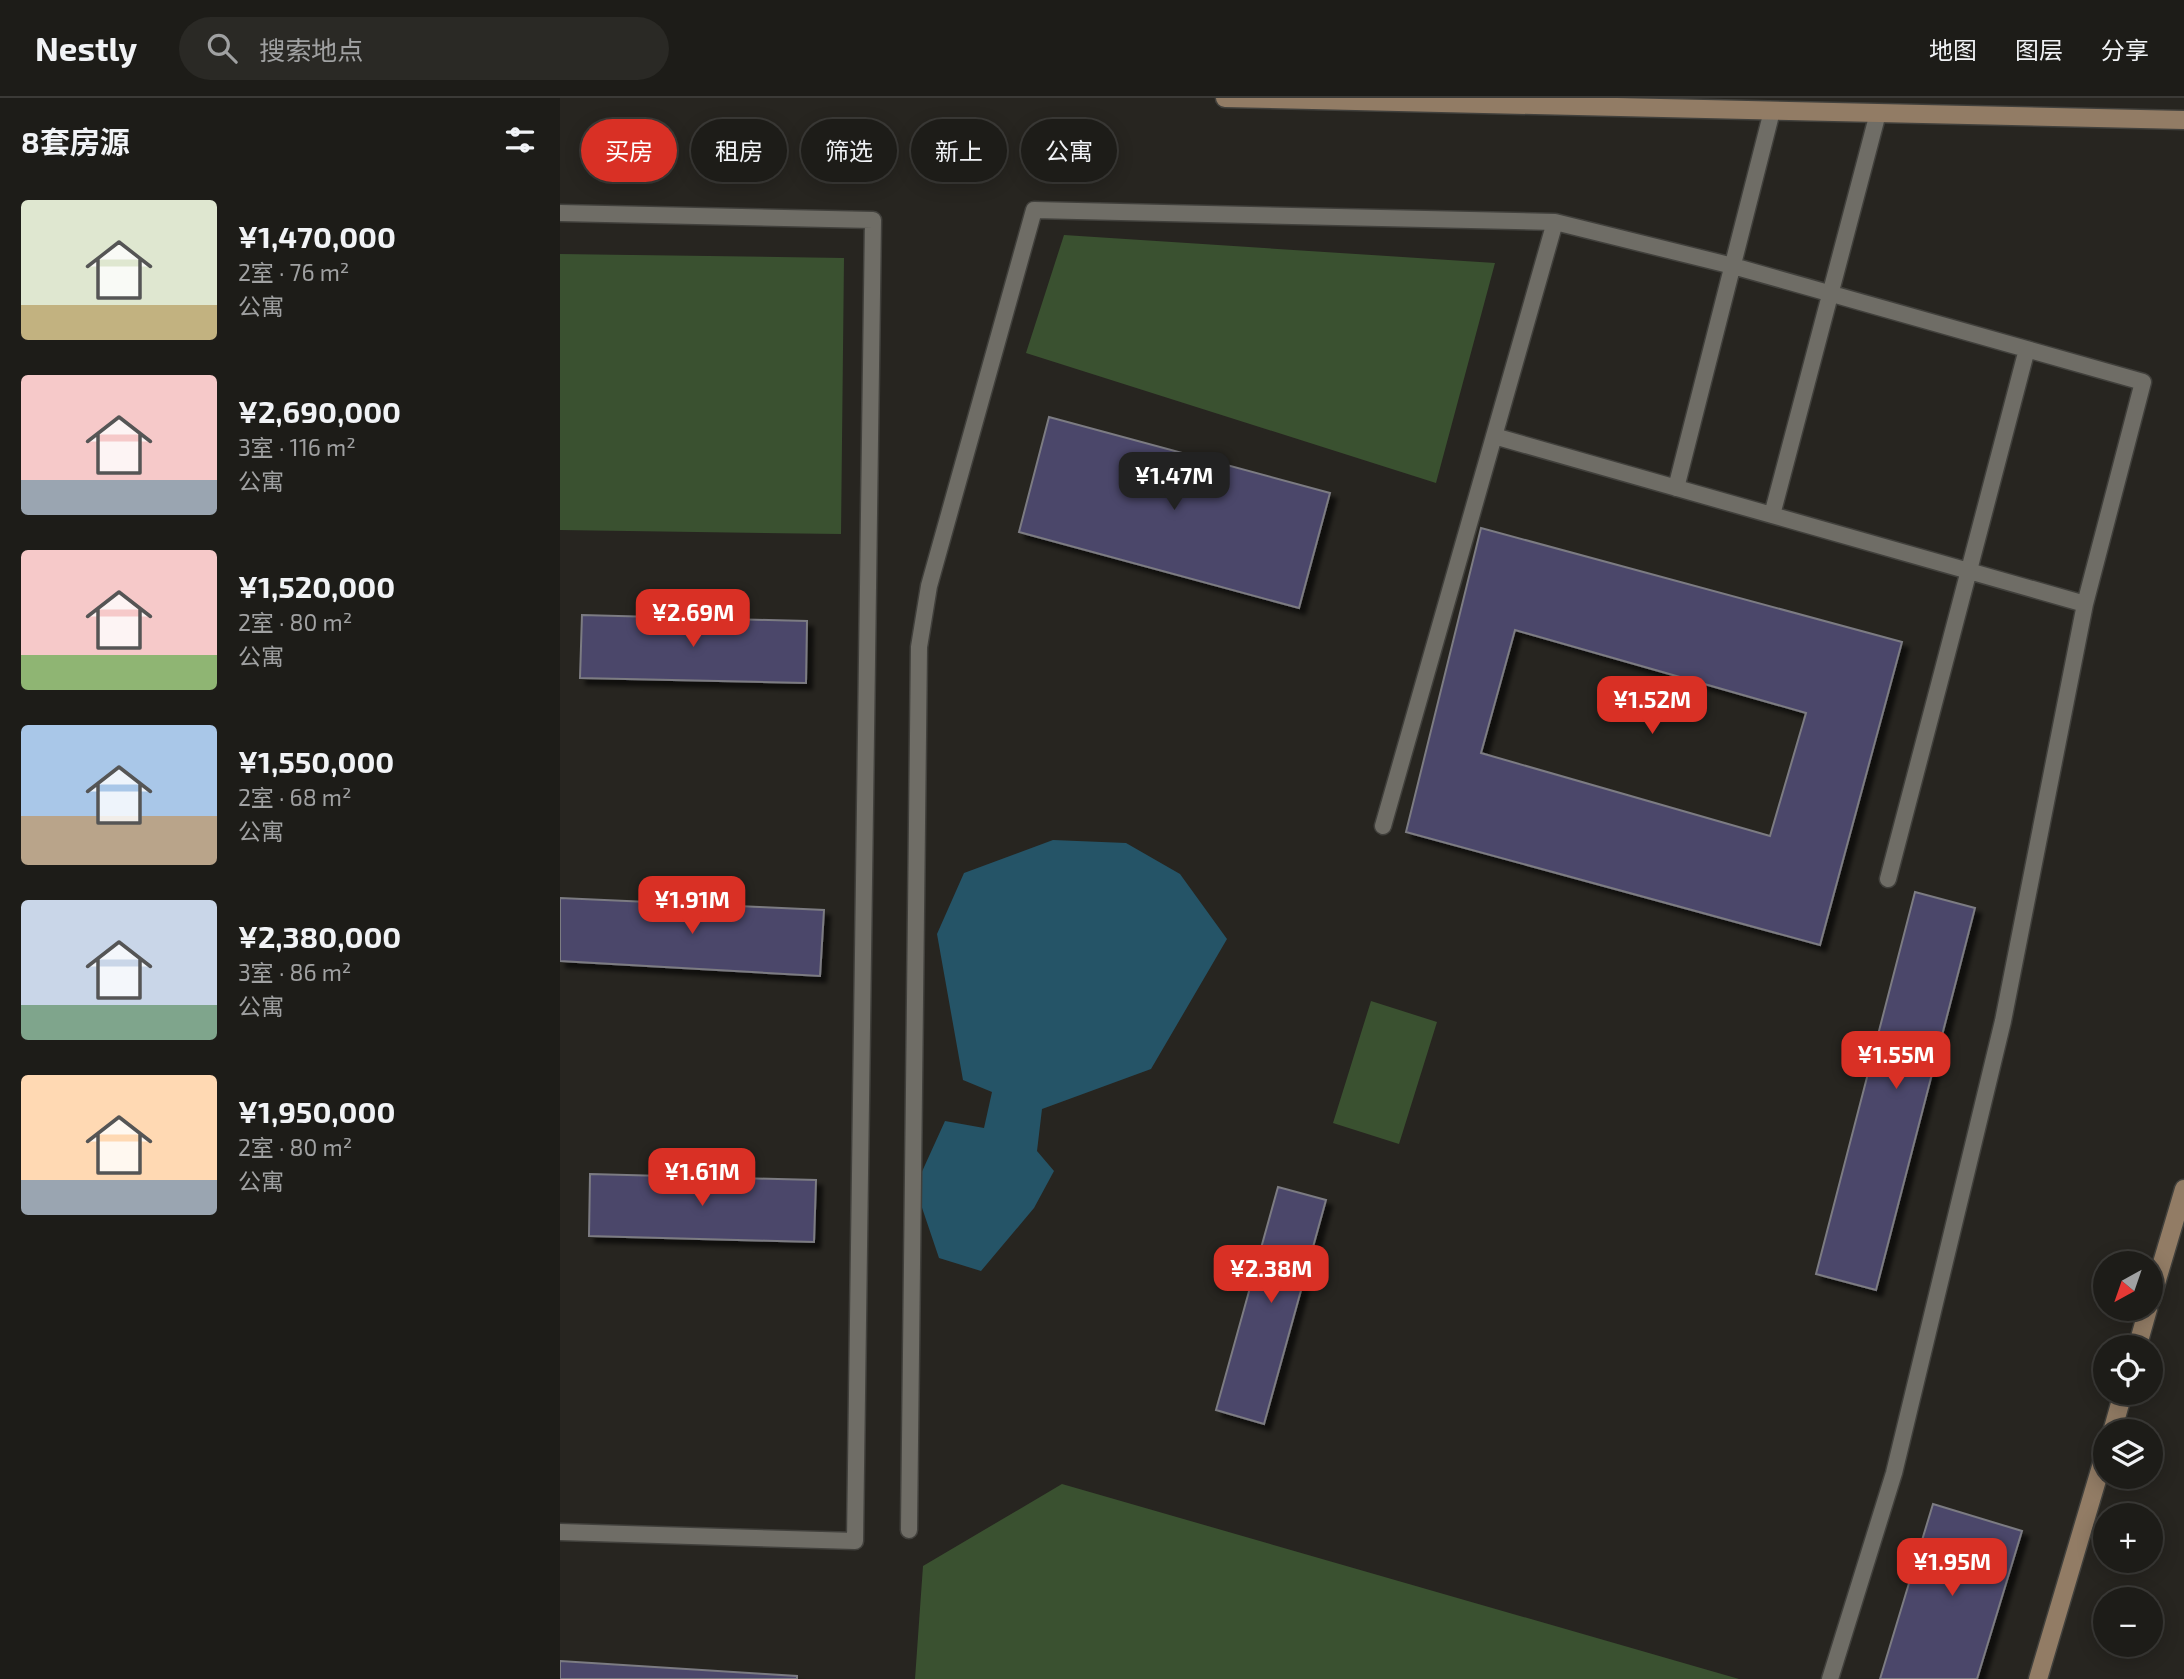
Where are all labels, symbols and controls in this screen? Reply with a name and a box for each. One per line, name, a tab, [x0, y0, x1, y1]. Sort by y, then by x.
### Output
search box	[179, 17, 669, 80]
text: Nestly	[35, 28, 137, 68]
icon: search	[203, 29, 241, 67]
text: 搜索地点	[259, 34, 363, 65]
text: 地图	[1929, 35, 1977, 64]
text: 图层	[2015, 35, 2063, 64]
text: 分享	[2101, 35, 2149, 64]
chip: 买房	[581, 119, 677, 182]
chip: 租房	[691, 119, 787, 182]
chip: 筛选	[801, 119, 897, 182]
chip: 新上	[911, 119, 1007, 182]
chip: 公寓	[1021, 119, 1117, 182]
icon: filters	[501, 121, 539, 159]
text: 8套房源	[21, 123, 130, 159]
text: ¥1,470,000	[238, 218, 396, 254]
icon: home	[77, 228, 161, 312]
text: 2室 · 76 m²	[238, 258, 349, 286]
text: 公寓	[238, 292, 284, 320]
text: ¥2,690,000	[238, 393, 401, 429]
icon: home	[77, 403, 161, 487]
text: 3室 · 116 m²	[238, 433, 356, 461]
pin: ¥1.47M	[1117, 452, 1231, 512]
text: ¥1.47M	[1135, 461, 1213, 489]
text: 公寓	[238, 467, 284, 495]
text: ¥1,520,000	[238, 568, 395, 604]
icon: home	[77, 578, 161, 662]
pin: ¥2.69M	[636, 589, 750, 649]
text: ¥2.69M	[652, 598, 734, 626]
text: 2室 · 80 m²	[238, 608, 352, 636]
text: 公寓	[238, 642, 284, 670]
pin: ¥1.52M	[1595, 676, 1709, 736]
text: ¥1.52M	[1613, 685, 1691, 713]
text: ¥1,550,000	[238, 743, 394, 779]
icon: home	[77, 753, 161, 837]
text: 2室 · 68 m²	[238, 783, 352, 811]
text: 公寓	[238, 817, 284, 845]
pin: ¥1.91M	[635, 876, 749, 936]
text: ¥1.91M	[654, 885, 730, 913]
text: ¥2,380,000	[238, 918, 401, 954]
icon: home	[77, 928, 161, 1012]
text: 3室 · 86 m²	[238, 958, 351, 986]
text: 公寓	[238, 992, 284, 1020]
pin: ¥1.55M	[1839, 1032, 1953, 1091]
text: ¥1.55M	[1857, 1040, 1935, 1068]
text: ¥1,950,000	[238, 1093, 395, 1129]
icon: home	[77, 1103, 161, 1187]
text: 2室 · 80 m²	[238, 1133, 352, 1161]
pin: ¥1.61M	[645, 1148, 759, 1208]
text: ¥1.61M	[664, 1157, 740, 1185]
text: 公寓	[238, 1167, 284, 1195]
pin: ¥2.38M	[1214, 1246, 1328, 1305]
north arrow	[2093, 1251, 2163, 1321]
map controls	[2093, 1251, 2163, 1657]
text: ¥2.38M	[1230, 1254, 1312, 1282]
button: locate	[2093, 1335, 2163, 1405]
button: layers	[2093, 1419, 2163, 1489]
button: +	[2093, 1503, 2163, 1573]
pin: ¥1.95M	[1895, 1538, 2009, 1598]
text: ¥1.95M	[1913, 1547, 1991, 1575]
button: −	[2093, 1587, 2163, 1657]

